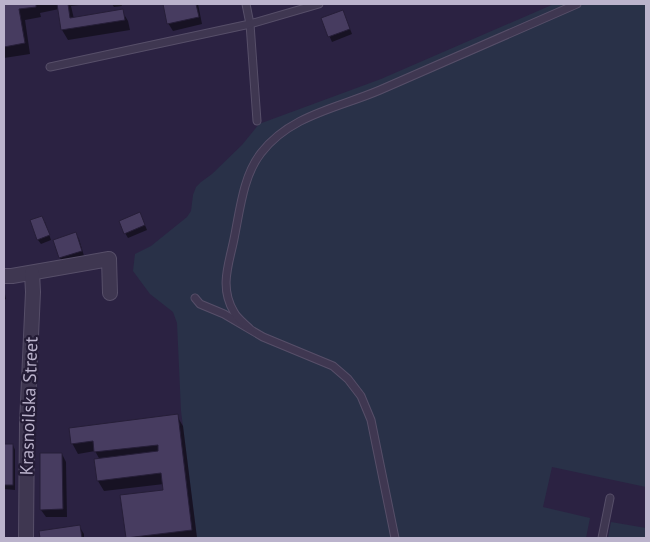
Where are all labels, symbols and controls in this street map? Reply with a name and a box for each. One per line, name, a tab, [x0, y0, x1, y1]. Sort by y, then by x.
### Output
street label: Krasnoilska Street	[15, 336, 42, 476]

